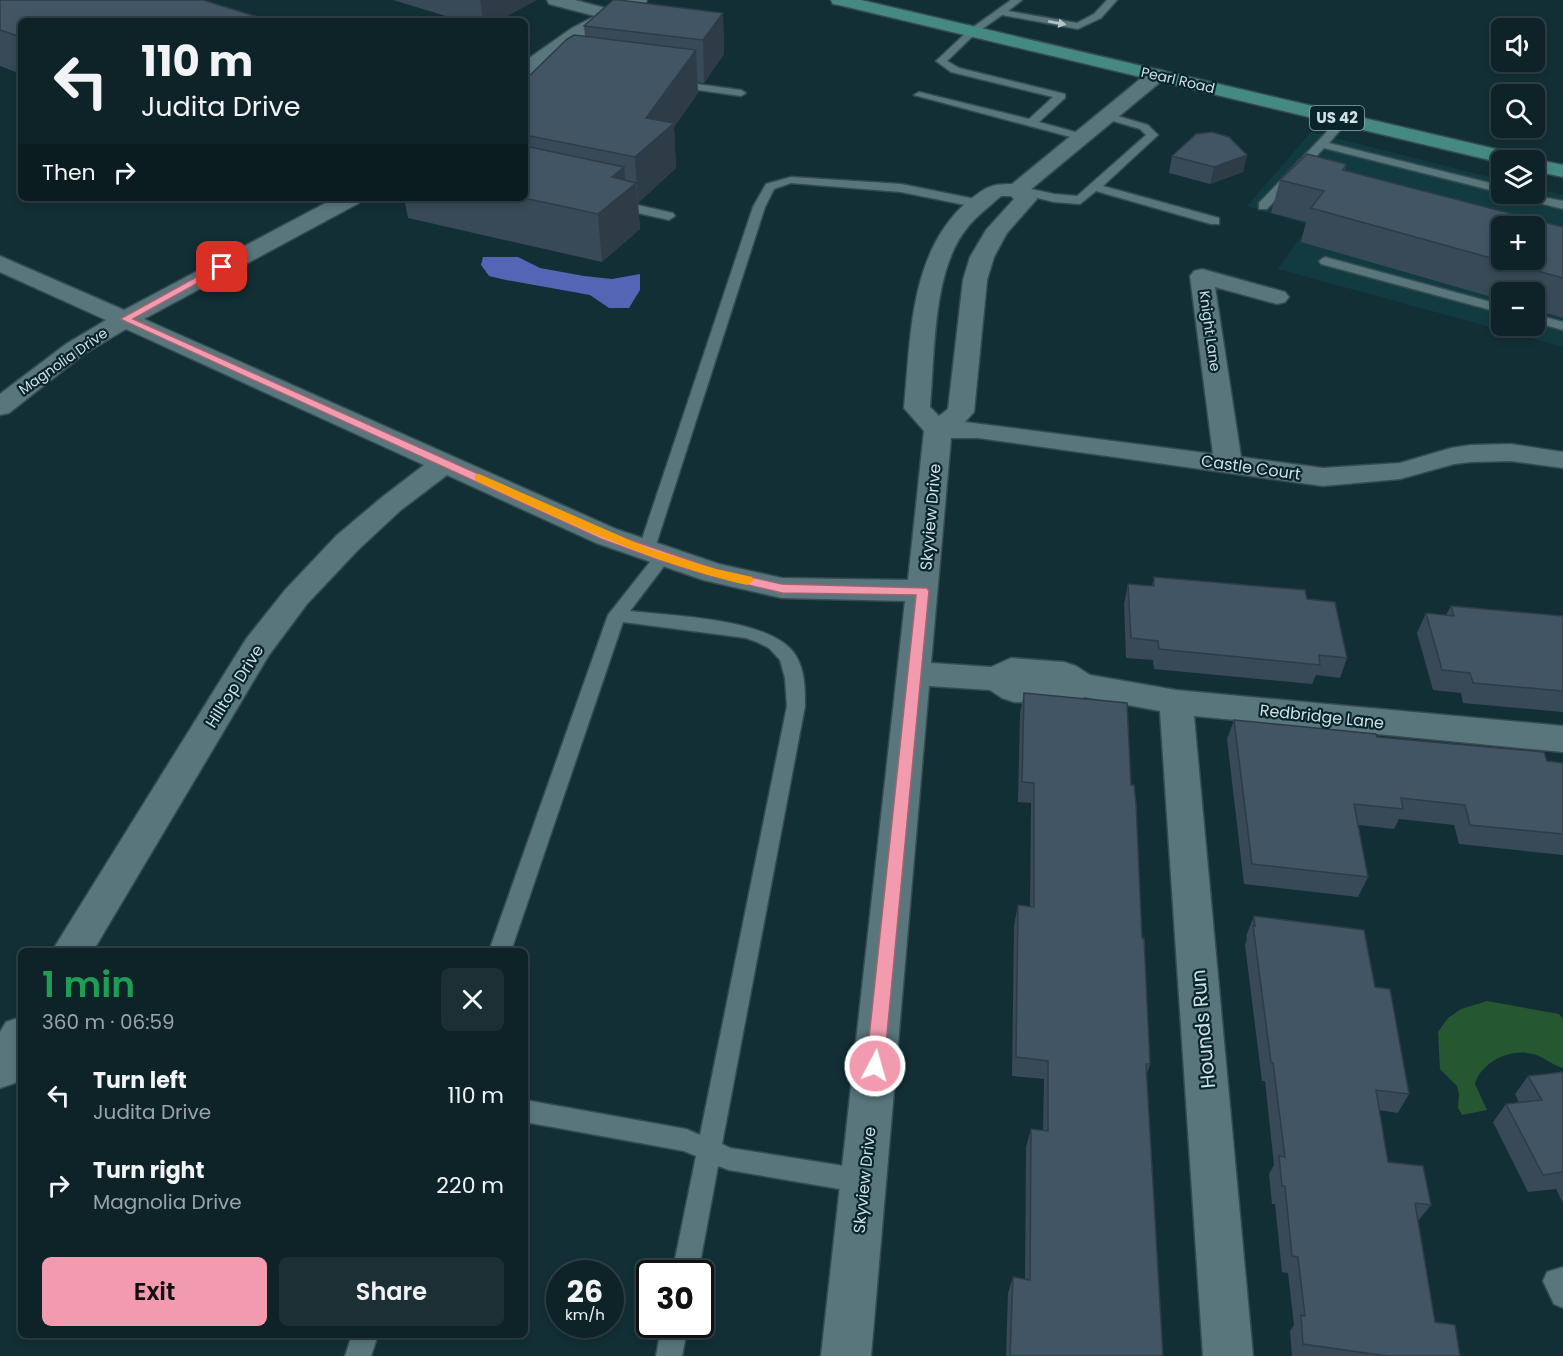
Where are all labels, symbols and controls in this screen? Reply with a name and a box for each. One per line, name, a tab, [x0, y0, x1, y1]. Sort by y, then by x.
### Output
map controls	[1491, 18, 1545, 336]
button: sound	[1491, 18, 1545, 72]
one-way arrow	[1048, 19, 1067, 28]
text: 110 m	[141, 32, 253, 91]
icon: left	[42, 42, 120, 120]
street label: Pearl Road	[1139, 62, 1217, 98]
button: search	[1491, 84, 1545, 138]
text: Judita Drive	[141, 88, 300, 125]
road number: US 42	[1310, 106, 1364, 130]
button: layers	[1491, 150, 1545, 204]
icon: right	[108, 156, 141, 189]
text: Then	[42, 157, 96, 188]
button: +	[1491, 216, 1545, 270]
pin	[196, 241, 247, 292]
icon: arrive	[205, 250, 238, 283]
button: −	[1491, 282, 1545, 336]
street label: Knight Lane	[1194, 289, 1226, 373]
street label: Magnolia Drive	[15, 323, 112, 399]
street label: Castle Court	[1200, 449, 1302, 486]
street label: Skyview Drive	[914, 463, 947, 571]
street label: Hilltop Drive	[200, 640, 269, 732]
street label: Redbridge Lane	[1259, 699, 1385, 734]
text: 1 min	[42, 959, 135, 1010]
button: close	[441, 968, 504, 1031]
street label: Hounds Run	[1184, 968, 1222, 1090]
text: 360 m · 06:59	[42, 1008, 175, 1036]
position arrow	[843, 1034, 907, 1098]
text: Turn left	[93, 1065, 187, 1096]
icon: left	[42, 1079, 75, 1112]
text: 110 m	[448, 1080, 504, 1111]
text: Judita Drive	[93, 1098, 211, 1126]
street label: Skyview Drive	[847, 1126, 882, 1234]
text: Turn right	[93, 1155, 204, 1186]
icon: right	[42, 1169, 75, 1202]
text: 220 m	[436, 1170, 504, 1201]
text: Magnolia Drive	[93, 1188, 242, 1216]
button: Exit	[42, 1257, 267, 1326]
button: Share	[279, 1257, 504, 1326]
speed limit sign: 30	[636, 1260, 714, 1338]
text: 26	[567, 1270, 603, 1313]
text: km/h	[565, 1304, 605, 1325]

